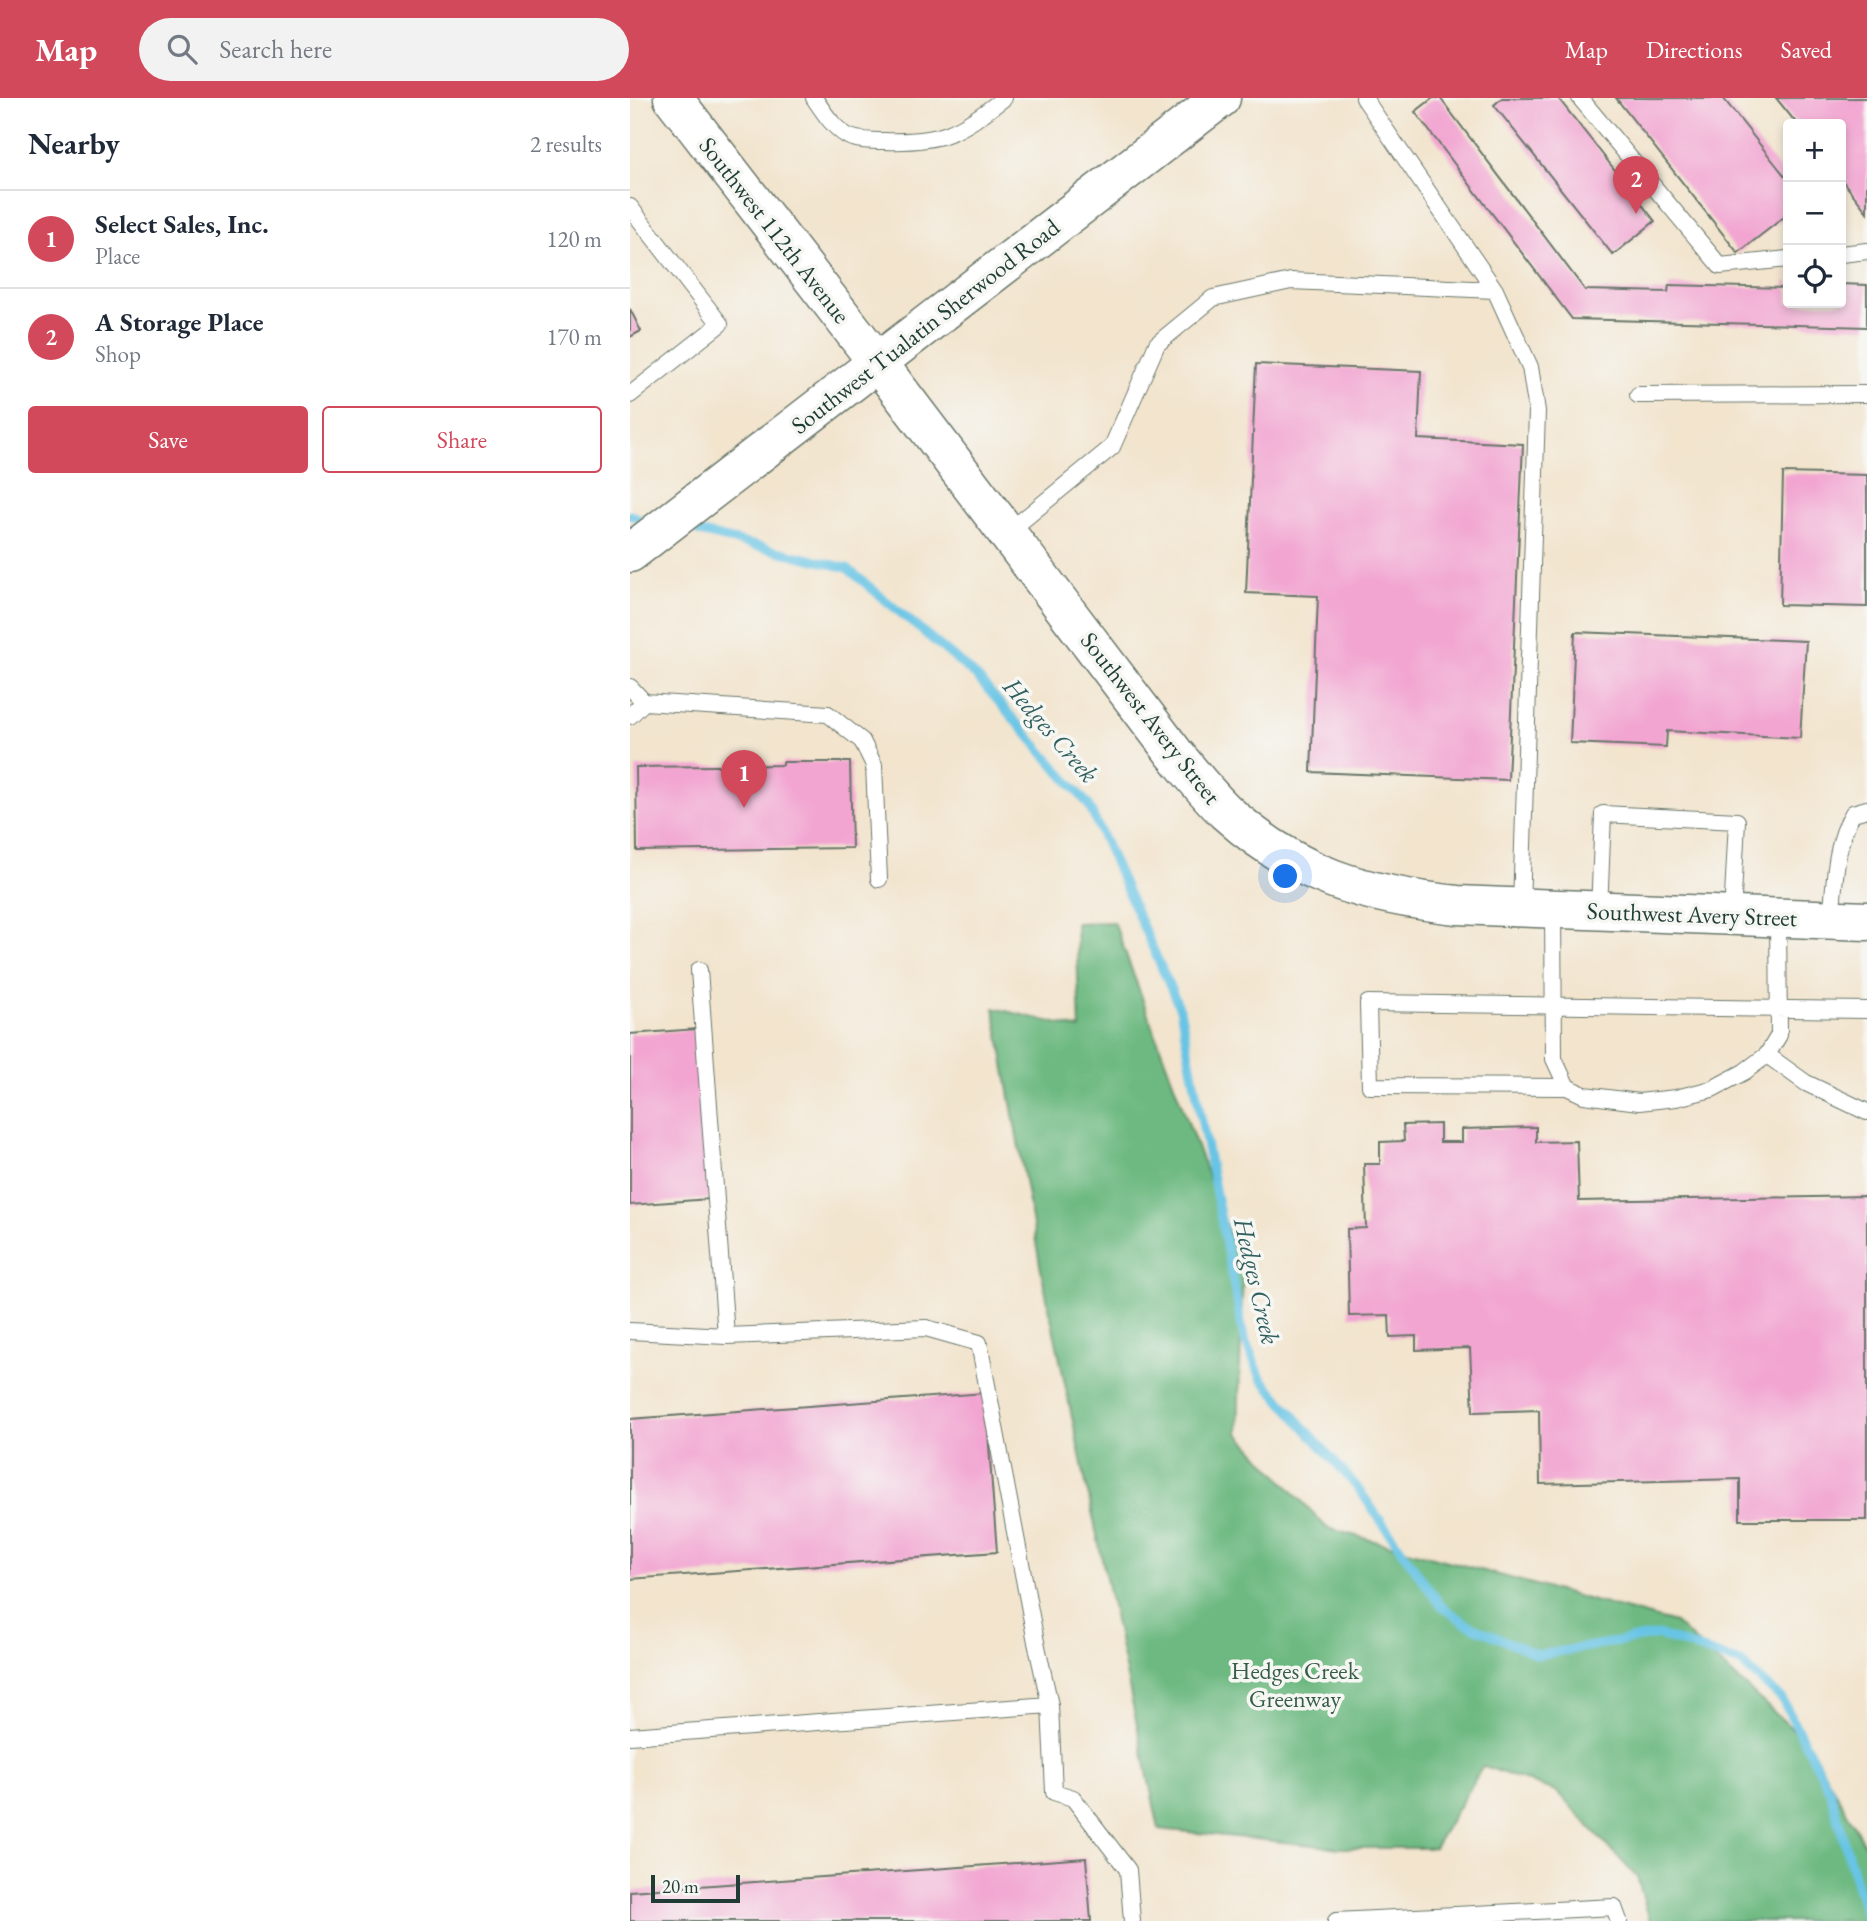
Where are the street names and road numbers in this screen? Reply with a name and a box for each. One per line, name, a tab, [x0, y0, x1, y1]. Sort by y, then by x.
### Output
street label: Southwest 112th Avenue	[692, 130, 858, 330]
street label: Southwest Tualatin Sherwood Road	[784, 211, 1066, 441]
street label: Southwest Avery Street	[1074, 626, 1228, 811]
street label: Southwest Avery Street	[1586, 895, 1798, 933]

